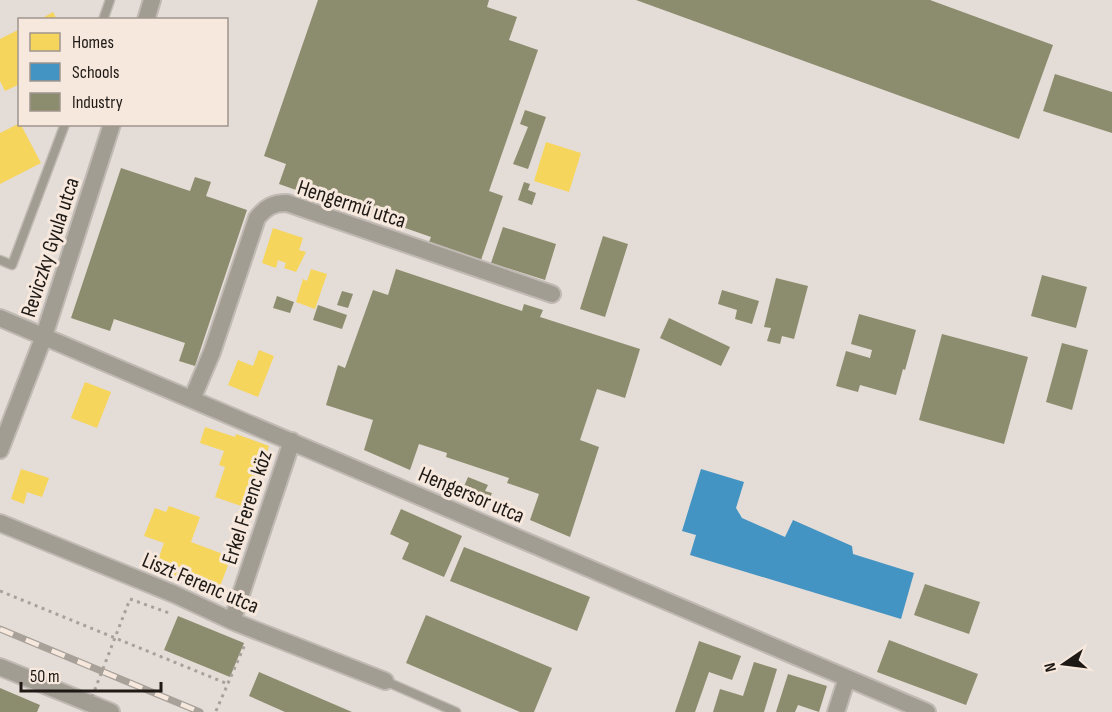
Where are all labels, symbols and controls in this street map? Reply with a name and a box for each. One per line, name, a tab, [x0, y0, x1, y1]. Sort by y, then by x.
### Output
legend	[18, 18, 228, 126]
text: Homes	[72, 32, 114, 53]
text: Schools	[72, 62, 119, 83]
text: Industry	[72, 92, 123, 113]
street label: Reviczky Gyula utca	[15, 174, 86, 321]
street label: Hengermű utca	[294, 174, 409, 235]
street label: Erkel Ferenc köz	[216, 447, 279, 568]
street label: Hengersor utca	[414, 461, 528, 530]
street label: Liszt Ferenc utca	[138, 547, 263, 620]
north arrow	[1034, 634, 1094, 694]
scale bar	[21, 655, 160, 693]
text: N	[1041, 661, 1061, 674]
text: 50 m	[30, 666, 60, 687]

